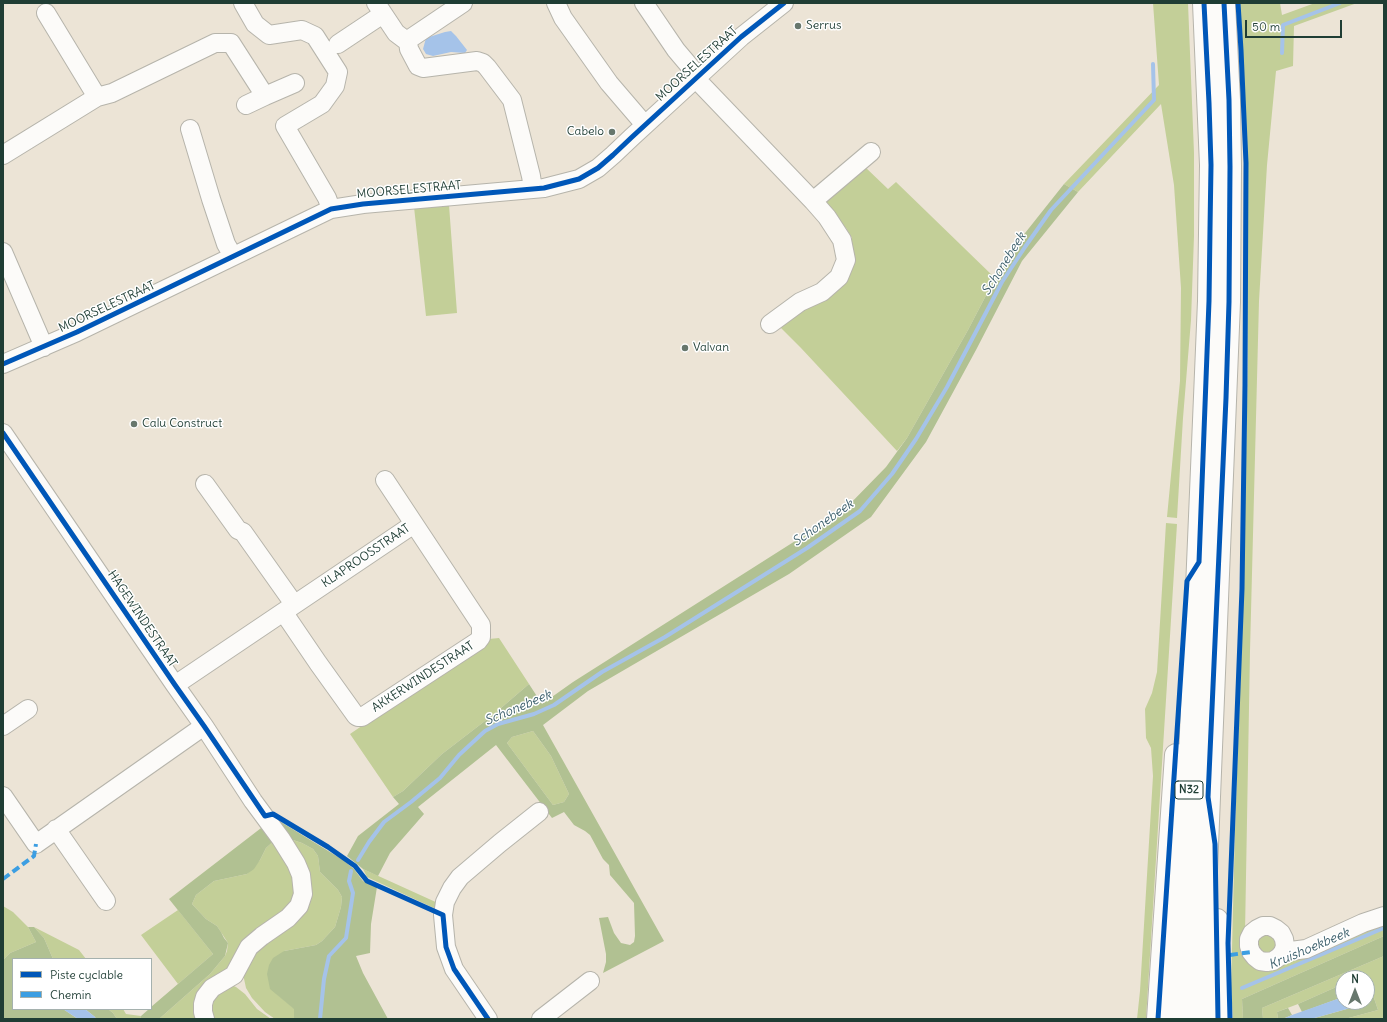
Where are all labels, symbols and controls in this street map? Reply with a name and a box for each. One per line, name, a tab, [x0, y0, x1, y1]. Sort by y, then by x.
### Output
scale bar	[1247, 12, 1344, 38]
place label: Serrus	[806, 19, 841, 33]
text: 50 m	[1252, 19, 1280, 34]
marker: Serrus	[793, 21, 803, 31]
street label: MOORSELESTRAAT	[653, 24, 741, 104]
place label: Cabelo	[567, 125, 604, 139]
marker: Cabelo	[607, 127, 617, 137]
street label: MOORSELESTRAAT	[356, 178, 462, 202]
water label: Schonebeek	[979, 230, 1029, 298]
street label: MOORSELESTRAAT	[56, 278, 158, 336]
place label: Valvan	[693, 341, 729, 355]
marker: Valvan	[680, 343, 690, 353]
place label: Calu Construct	[142, 417, 222, 431]
marker: Calu Construct	[129, 419, 139, 429]
water label: Schonebeek	[789, 496, 857, 550]
street label: KLAPROOSSTRAAT	[319, 521, 413, 591]
street label: HAGEWINDESTRAAT	[104, 568, 180, 670]
street label: AKKERWINDESTRAAT	[369, 639, 477, 715]
water label: Schonebeek	[482, 687, 554, 729]
road number: N32	[1175, 781, 1203, 799]
water label: Kruishoekbeek	[1266, 925, 1352, 973]
legend	[12, 958, 152, 1010]
text: Piste cyclable	[50, 967, 123, 982]
north arrow	[1335, 970, 1375, 1010]
text: N	[1351, 972, 1359, 986]
text: Chemin	[50, 987, 91, 1002]

